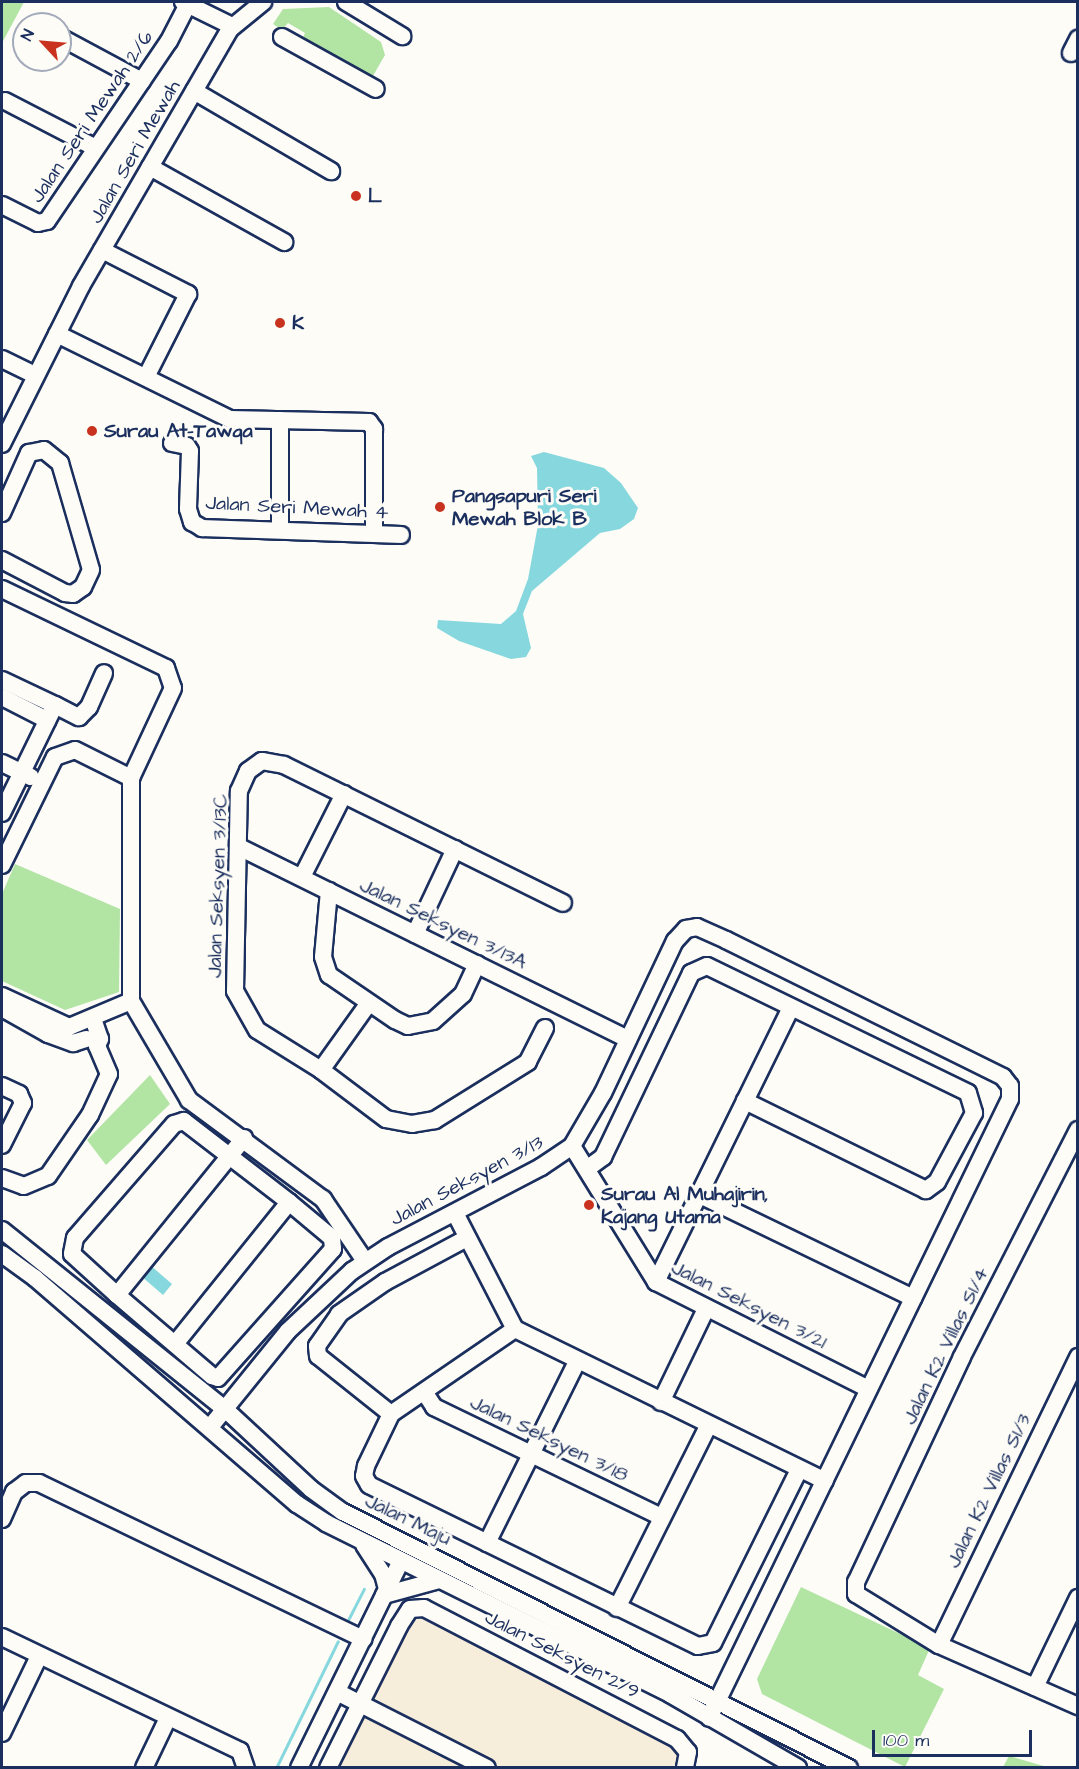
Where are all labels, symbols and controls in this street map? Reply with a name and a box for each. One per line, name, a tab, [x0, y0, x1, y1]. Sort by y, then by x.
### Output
north arrow	[12, 12, 72, 72]
text: N	[16, 26, 40, 44]
street label: Jalan Seri Mewah 2/6	[25, 26, 159, 208]
street label: Jalan Seri Mewah	[84, 76, 186, 228]
place label: L	[368, 184, 382, 208]
marker: L	[349, 189, 363, 203]
place label: K	[292, 311, 304, 335]
marker: K	[273, 316, 287, 330]
place label: Surau At-Tawqa	[104, 419, 253, 443]
marker: Surau At-Tawqa	[85, 424, 99, 438]
place label: Pangsapuri Seri Mewah Blok B	[452, 484, 597, 531]
street label: Jalan Seri Mewah 4	[205, 491, 389, 525]
marker: Pangsapuri Seri Mewah Blok B	[433, 500, 447, 514]
street label: Jalan Seksyen 3/13C	[203, 794, 233, 978]
street label: Jalan Seksyen 3/13A	[356, 873, 530, 975]
street label: Jalan Seksyen 3/13	[386, 1131, 548, 1231]
place label: Surau Al Muhajirin, Kajang Utama	[601, 1182, 768, 1229]
marker: Surau Al Muhajirin, Kajang Utama	[582, 1198, 596, 1212]
street label: Jalan Seksyen 3/21	[667, 1255, 831, 1355]
street label: Jalan K2 Villas S1/4	[898, 1264, 994, 1428]
street label: Jalan Seksyen 3/18	[466, 1390, 632, 1488]
street label: Jalan K2 Villas S1/3	[941, 1410, 1037, 1572]
street label: Jalan Maju	[361, 1489, 455, 1551]
street label: Jalan Seksyen 2/9	[481, 1606, 643, 1704]
scale bar	[875, 1718, 1036, 1756]
text: 100 m	[883, 1728, 929, 1753]

